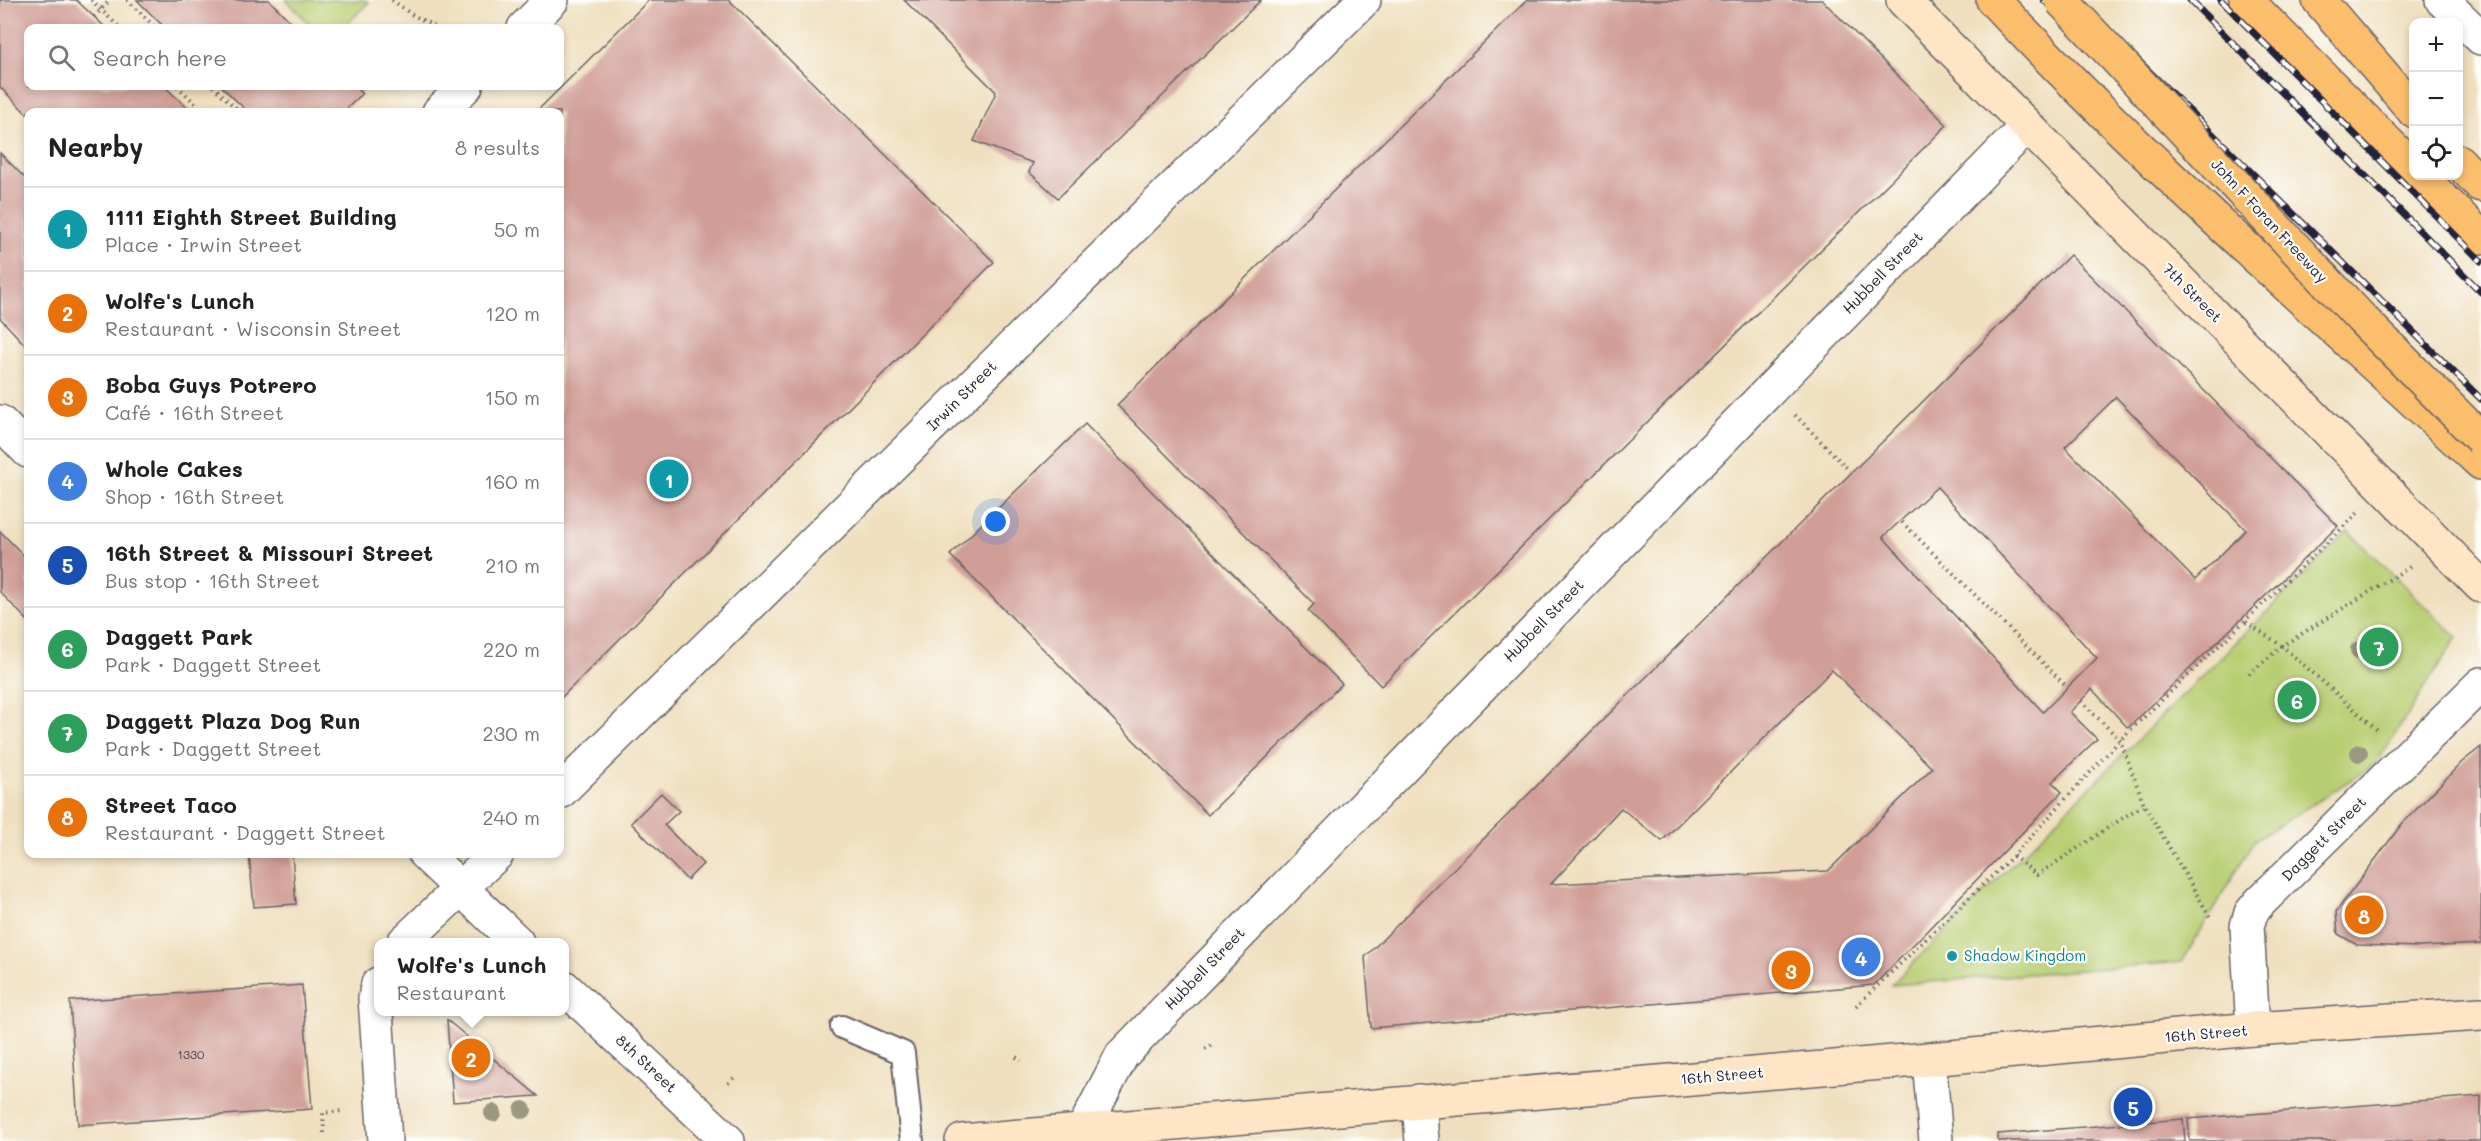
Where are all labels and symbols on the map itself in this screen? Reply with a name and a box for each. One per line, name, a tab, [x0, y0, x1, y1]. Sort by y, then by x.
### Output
street label: John F Foran Freeway	[2207, 154, 2333, 287]
street label: Hubbell Street	[1838, 227, 1927, 318]
street label: 7th Street	[2159, 258, 2227, 326]
street label: Irwin Street	[922, 356, 1001, 435]
pin: 1	[650, 456, 688, 502]
your location	[981, 507, 1010, 536]
street label: Hubbell Street	[1499, 575, 1588, 666]
pin: 7	[2360, 624, 2398, 670]
pin: 6	[2278, 678, 2316, 722]
street label: Daggett Street	[2277, 792, 2370, 885]
pin: 8	[2344, 892, 2384, 938]
street label: Hubbell Street	[1160, 923, 1249, 1014]
pin: 4	[1842, 934, 1880, 980]
place label: Shadow Kingdom	[1964, 945, 2086, 965]
pin: 3	[1772, 948, 1810, 992]
marker: Shadow Kingdom	[1945, 949, 1959, 963]
street label: 16th Street	[2164, 1019, 2248, 1047]
street label: 8th Street	[612, 1030, 682, 1097]
pin: 2	[452, 1036, 490, 1080]
house number: 1330	[178, 1046, 205, 1062]
street label: 16th Street	[1680, 1061, 1764, 1089]
pin: 5	[2114, 1084, 2152, 1130]

